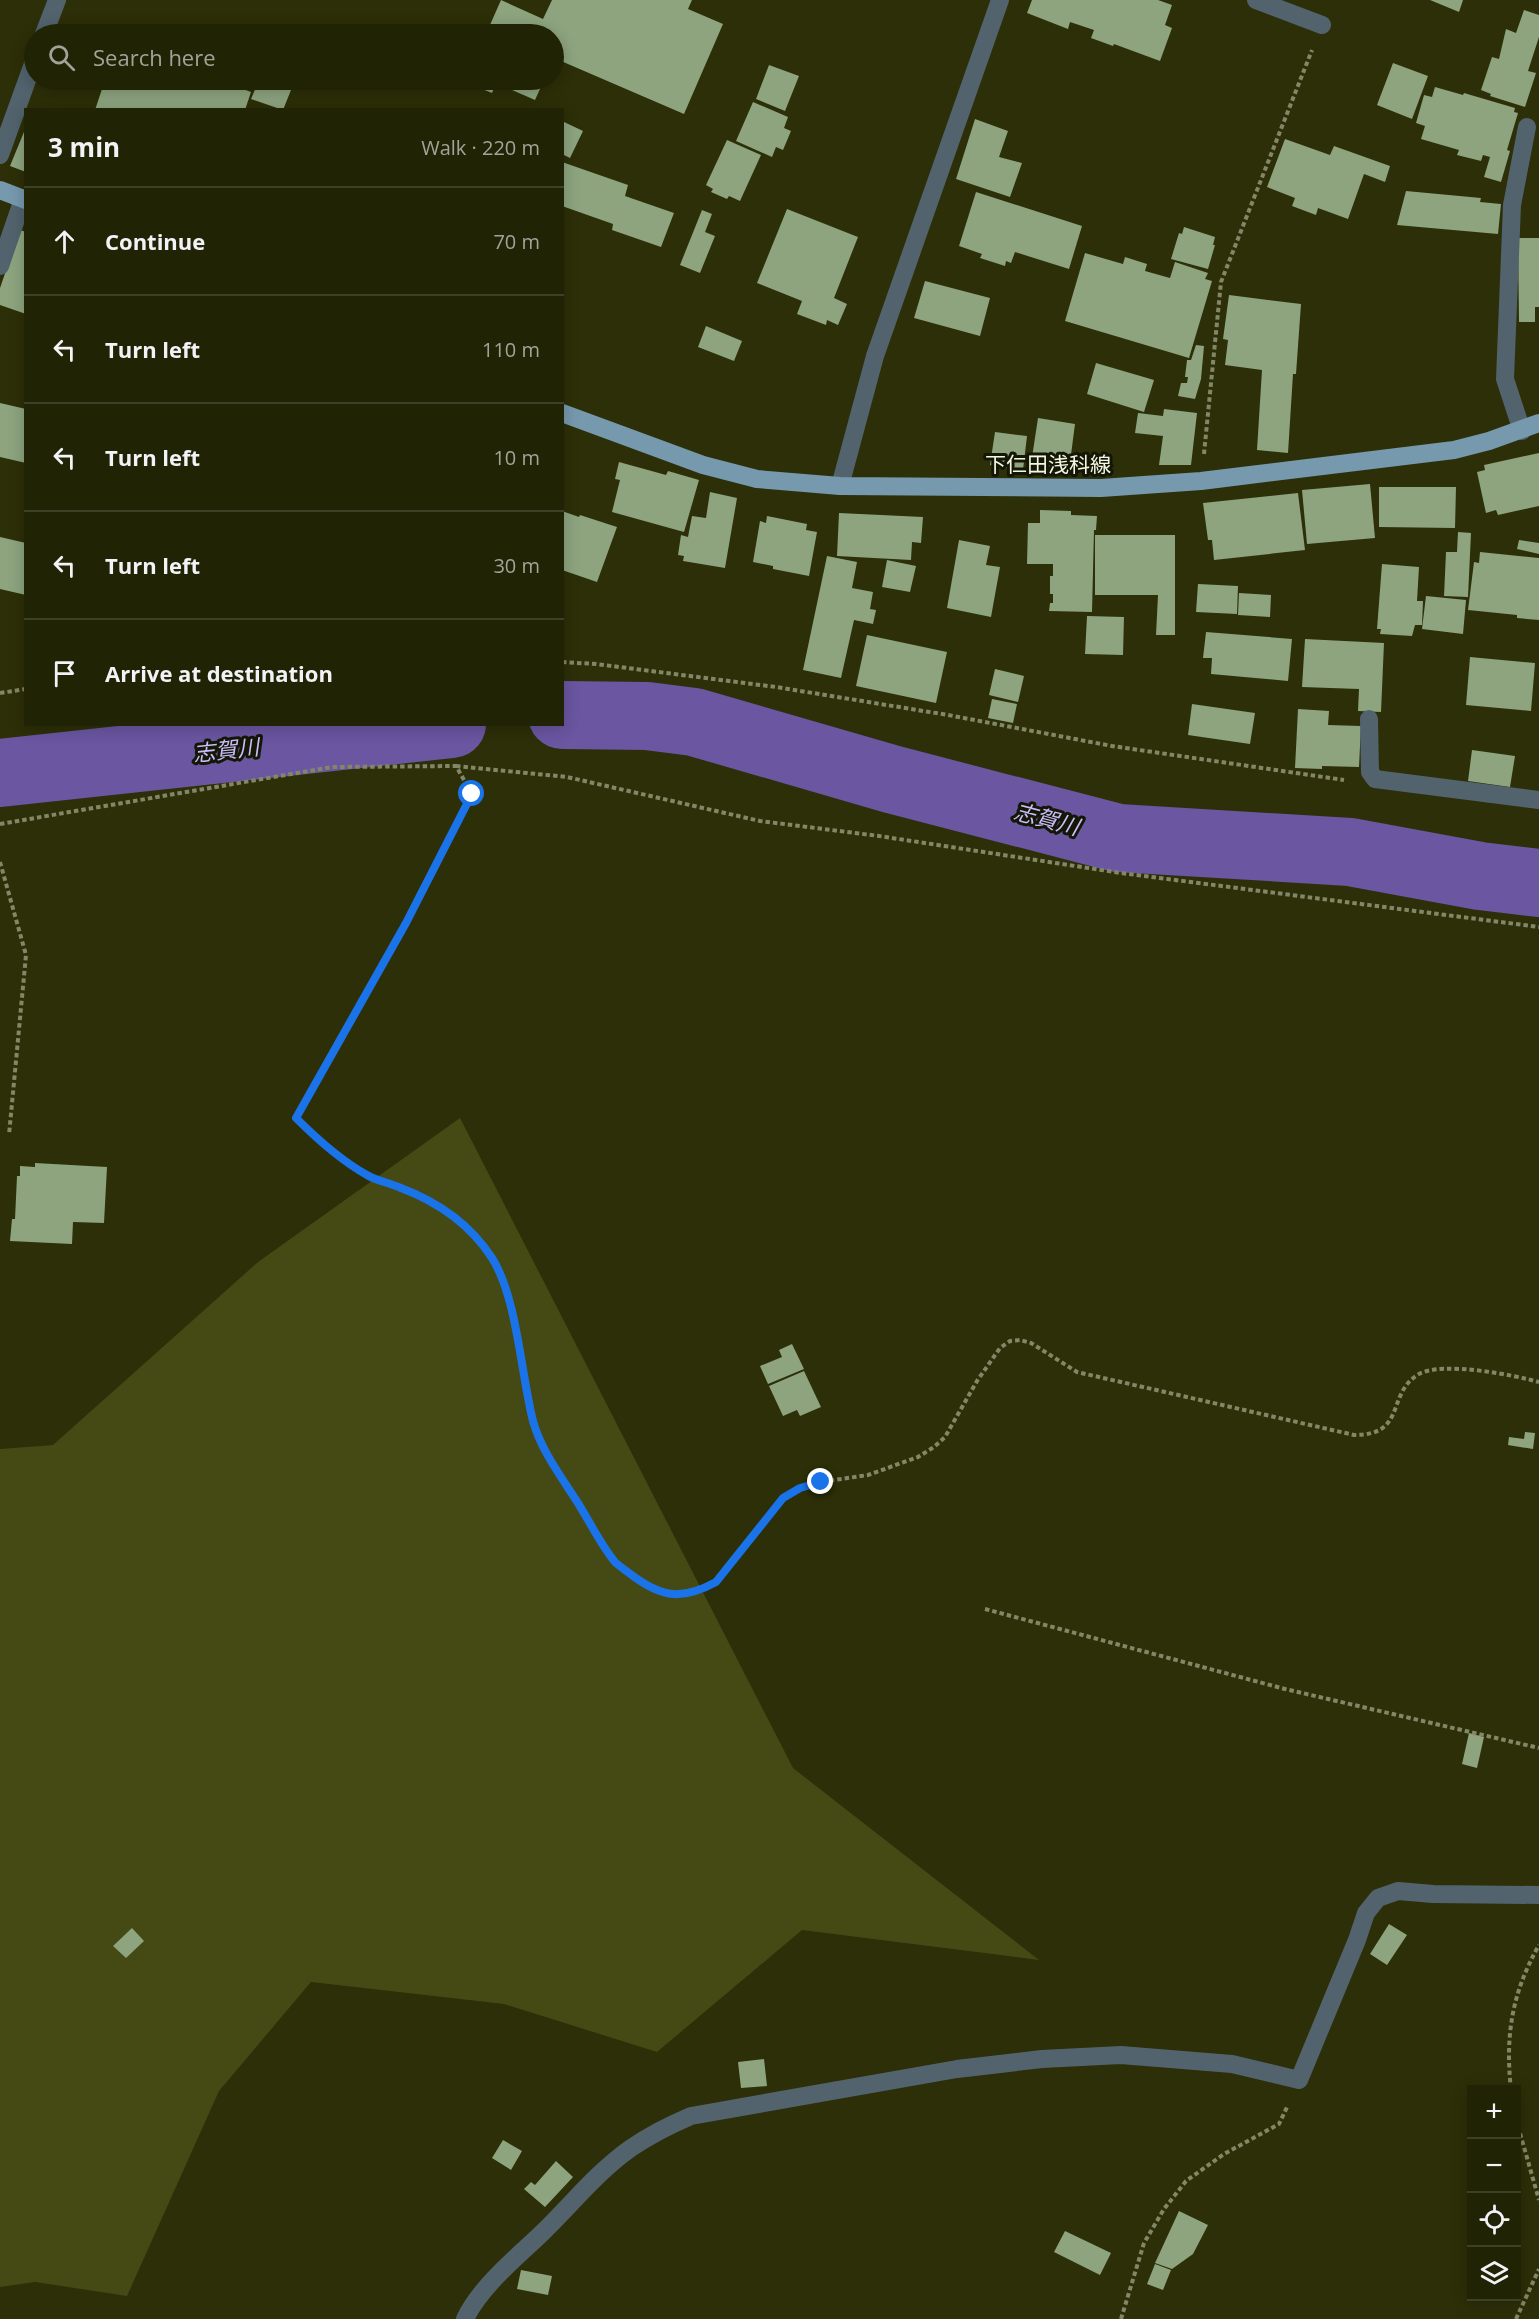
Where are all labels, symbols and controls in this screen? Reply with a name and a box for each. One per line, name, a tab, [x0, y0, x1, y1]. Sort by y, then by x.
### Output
search box	[24, 24, 564, 90]
icon: search	[45, 41, 78, 74]
text: Search here	[93, 42, 216, 72]
text: 3 min	[48, 129, 120, 165]
text: Walk · 220 m	[421, 134, 540, 161]
icon: ahead	[48, 225, 81, 258]
text: Continue	[105, 226, 205, 256]
text: 70 m	[493, 228, 540, 255]
icon: left	[48, 333, 81, 366]
text: Turn left	[105, 334, 200, 364]
text: 110 m	[482, 336, 540, 363]
icon: left	[48, 441, 81, 474]
text: Turn left	[105, 442, 200, 472]
text: 10 m	[493, 444, 540, 471]
street label: 下仁田浅科線	[985, 450, 1111, 478]
icon: left	[48, 549, 81, 582]
text: Turn left	[105, 550, 200, 580]
text: 30 m	[493, 552, 540, 579]
icon: arrive	[48, 657, 81, 690]
text: Arrive at destination	[105, 658, 333, 688]
water label: 志賀川	[192, 730, 262, 767]
route start	[458, 780, 484, 806]
water label: 志賀川	[1011, 795, 1085, 842]
route end	[807, 1468, 833, 1494]
map controls	[1467, 2085, 1521, 2301]
button: +	[1467, 2085, 1521, 2139]
button: −	[1467, 2139, 1521, 2193]
button: locate	[1467, 2193, 1521, 2247]
button: layers	[1467, 2247, 1521, 2301]

